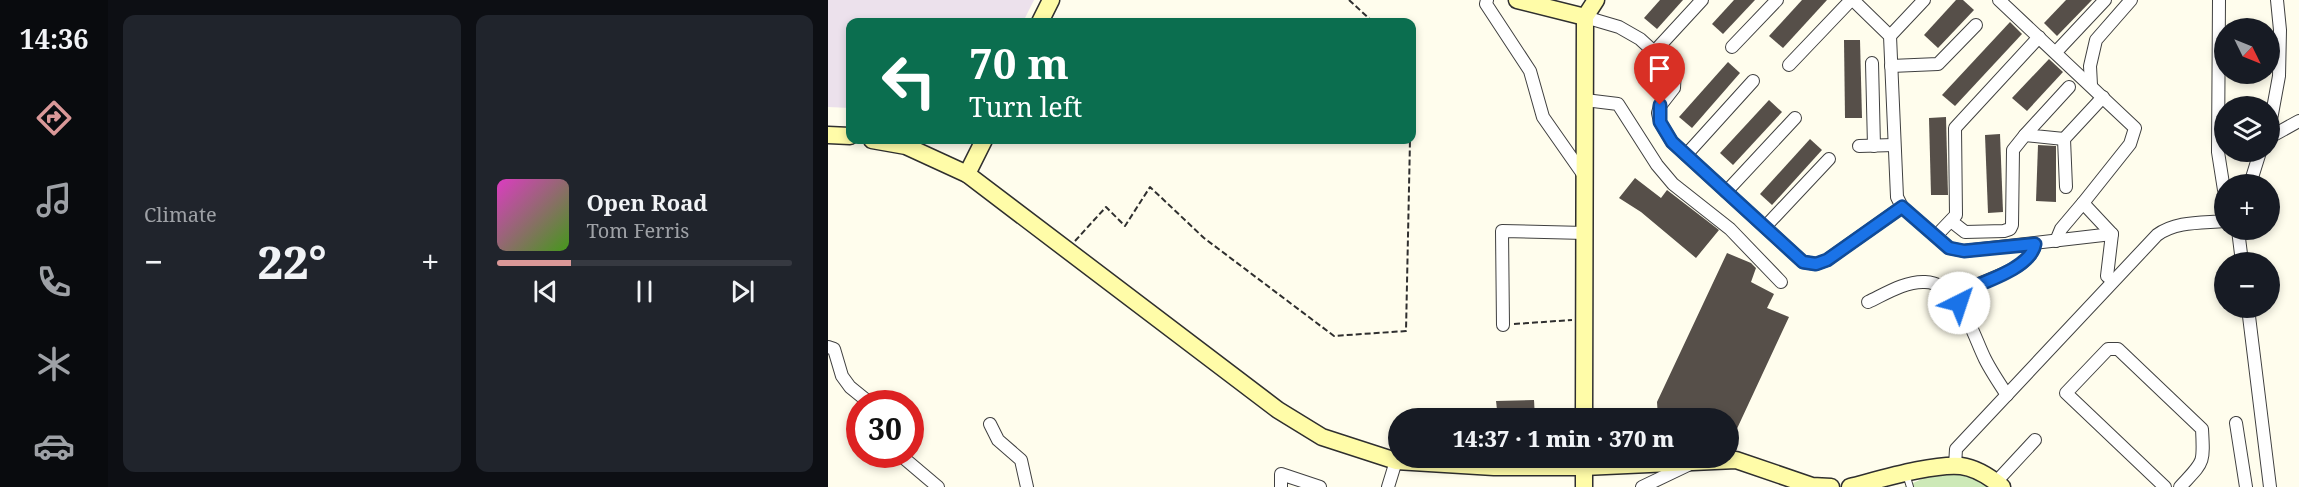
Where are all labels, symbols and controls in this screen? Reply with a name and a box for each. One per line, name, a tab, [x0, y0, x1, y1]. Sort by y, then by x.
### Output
north arrow	[2214, 18, 2280, 84]
map controls	[2214, 18, 2280, 318]
text: 14:36	[19, 20, 89, 57]
text: 70 m	[969, 34, 1069, 91]
icon: left	[870, 42, 948, 120]
pin	[1634, 43, 1685, 105]
icon: arrive	[1643, 52, 1676, 85]
text: Turn left	[969, 88, 1082, 125]
button: layers	[2214, 96, 2280, 162]
icon: directions	[33, 97, 75, 139]
button: +	[2214, 174, 2280, 240]
icon: music	[33, 179, 75, 221]
text: Open Road	[587, 187, 708, 217]
text: Climate	[144, 201, 217, 228]
text: Tom Ferris	[587, 217, 689, 244]
text: 22°	[258, 231, 327, 292]
text: −	[144, 239, 163, 284]
text: +	[421, 239, 440, 284]
button: −	[2214, 252, 2280, 318]
icon: phone	[33, 261, 75, 303]
position arrow	[1927, 271, 1991, 335]
icon: previous	[529, 275, 562, 308]
icon: pause	[628, 275, 661, 308]
icon: next	[726, 275, 759, 308]
icon: climate	[33, 343, 75, 385]
speed limit sign: 30	[846, 390, 924, 468]
text: 14:37 · 1 min · 370 m	[1453, 423, 1674, 453]
icon: car	[33, 425, 75, 467]

